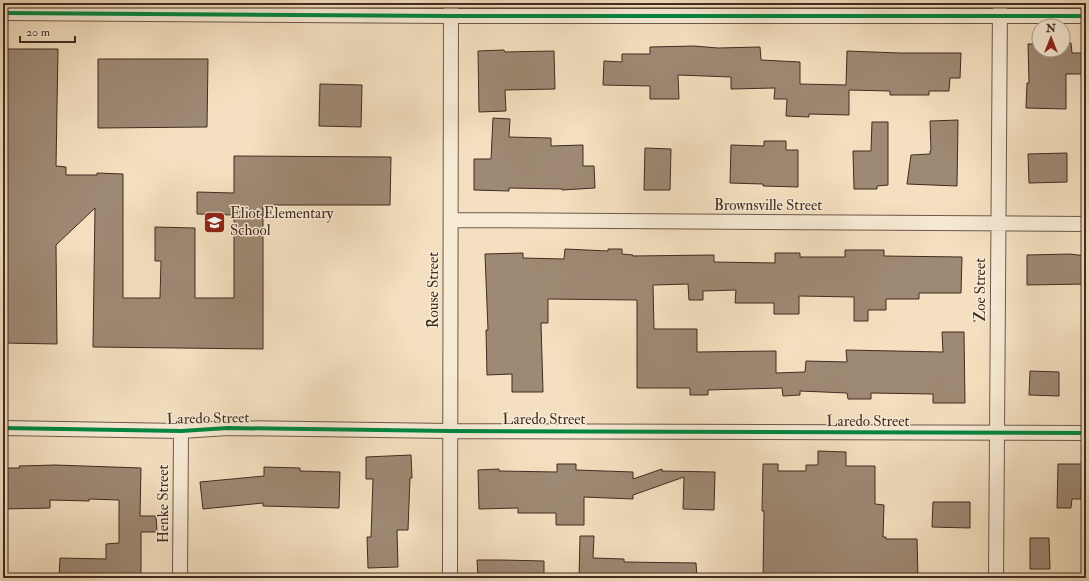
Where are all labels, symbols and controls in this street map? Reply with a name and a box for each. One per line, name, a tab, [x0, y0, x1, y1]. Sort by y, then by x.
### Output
scale bar	[20, 18, 75, 44]
north arrow	[1031, 18, 1071, 58]
text: N	[1045, 22, 1057, 35]
text: 20 m	[26, 25, 51, 40]
street label: Brownsville Street	[714, 196, 822, 215]
place label: Eliot Elementary School	[230, 204, 334, 240]
school or university icon: Eliot Elementary School	[202, 209, 228, 235]
street label: Rouse Street	[424, 252, 443, 328]
street label: Zoe Street	[971, 258, 990, 322]
street label: Laredo Street	[166, 408, 250, 429]
street label: Laredo Street	[503, 410, 586, 429]
street label: Laredo Street	[827, 412, 910, 431]
street label: Henke Street	[154, 465, 173, 543]

